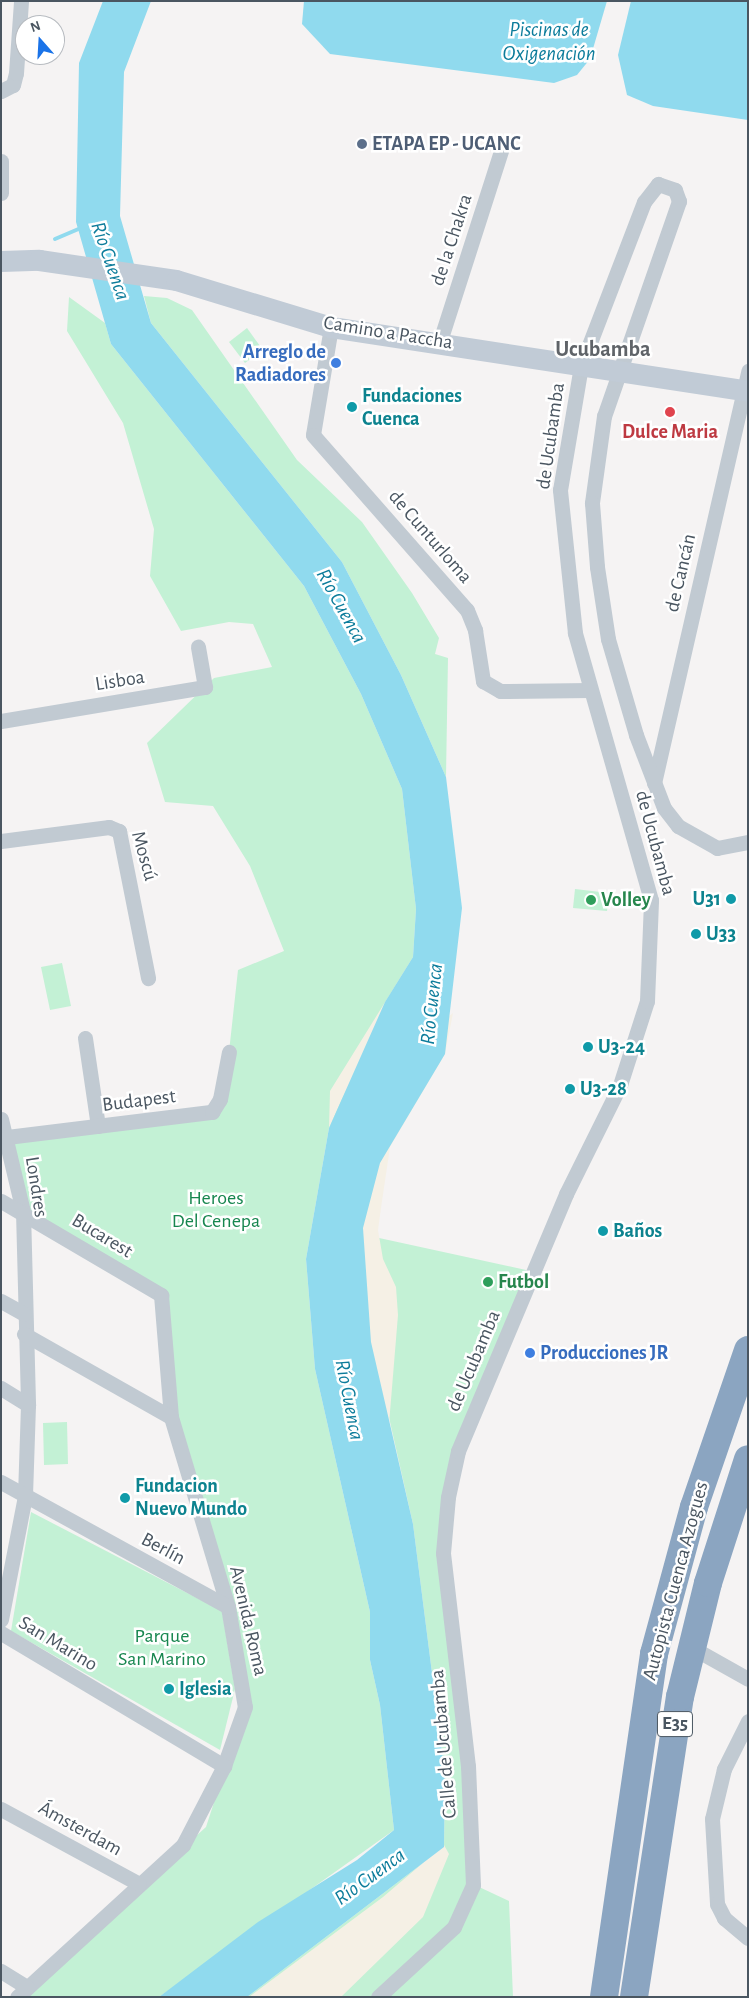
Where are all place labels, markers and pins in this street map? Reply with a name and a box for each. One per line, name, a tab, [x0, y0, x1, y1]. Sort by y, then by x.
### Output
place label: ETAPA EP - UCANC	[372, 132, 521, 156]
marker: ETAPA EP - UCANC	[356, 138, 368, 150]
place label: Arreglo de Radiadores	[235, 340, 326, 387]
marker: Arreglo de Radiadores	[330, 357, 342, 369]
place label: Fundaciones Cuenca	[362, 384, 462, 431]
marker: Fundaciones Cuenca	[346, 401, 358, 413]
marker: Dulce Maria	[664, 406, 676, 418]
place label: Dulce Maria	[622, 420, 718, 444]
place label: U31	[692, 887, 721, 911]
place label: Volley	[601, 888, 651, 912]
marker: U31	[725, 893, 737, 905]
marker: Volley	[585, 894, 597, 906]
place label: U33	[706, 922, 736, 946]
marker: U33	[690, 928, 702, 940]
place label: U3-24	[598, 1035, 645, 1059]
marker: U3-24	[582, 1041, 594, 1053]
place label: U3-28	[580, 1077, 627, 1101]
marker: U3-28	[564, 1083, 576, 1095]
place label: Baños	[613, 1219, 662, 1243]
marker: Baños	[597, 1225, 609, 1237]
place label: Futbol	[498, 1270, 549, 1294]
marker: Futbol	[482, 1276, 494, 1288]
place label: Producciones JR	[540, 1341, 668, 1365]
marker: Producciones JR	[524, 1347, 536, 1359]
place label: Fundacion Nuevo Mundo	[135, 1474, 247, 1521]
marker: Fundacion Nuevo Mundo	[119, 1492, 131, 1504]
place label: Iglesia	[179, 1677, 232, 1701]
marker: Iglesia	[163, 1683, 175, 1695]

